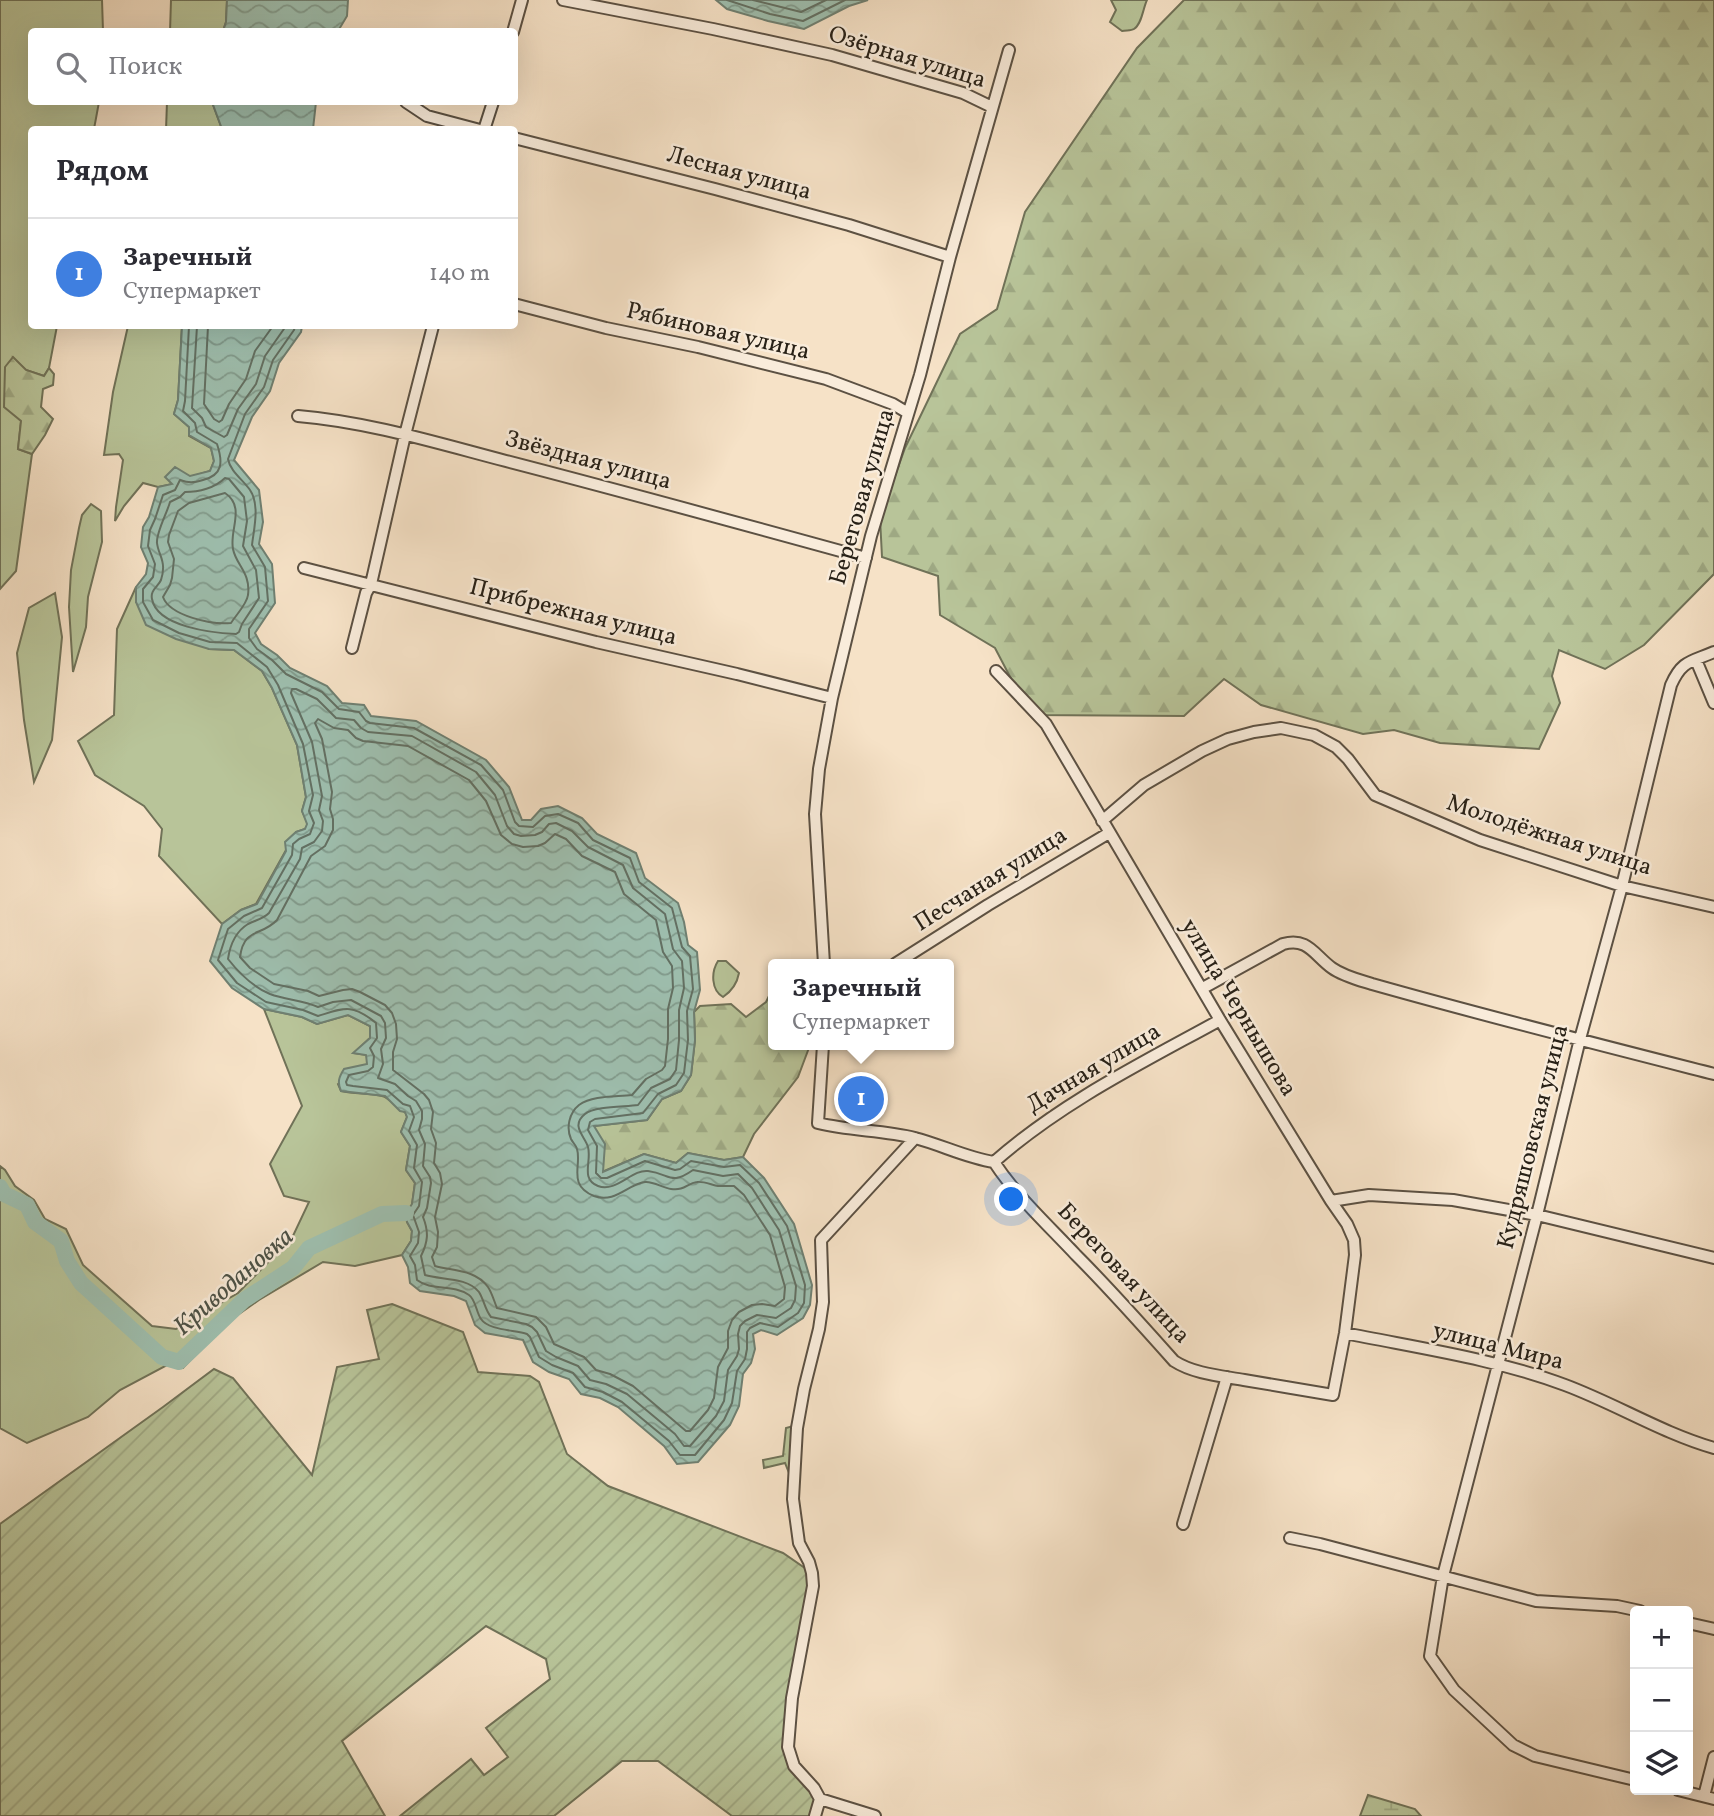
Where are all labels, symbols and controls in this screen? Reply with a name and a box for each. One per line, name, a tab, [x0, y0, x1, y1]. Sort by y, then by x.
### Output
street label: Озёрная улица	[824, 18, 990, 98]
search box	[28, 28, 518, 105]
icon: search	[52, 48, 90, 86]
text: Поиск	[108, 49, 182, 85]
street label: Лесная улица	[663, 138, 815, 210]
text: Рядом	[56, 151, 149, 193]
text: Заречный	[123, 240, 252, 276]
text: 1	[74, 258, 84, 290]
text: 140 m	[429, 258, 490, 290]
text: Супермаркет	[123, 276, 261, 308]
street label: Рябиновая улица	[623, 294, 813, 370]
street label: Береговая улица	[822, 405, 904, 589]
street label: Звёздная улица	[501, 422, 675, 500]
street label: Прибрежная улица	[466, 571, 680, 655]
street label: Молодёжная улица	[1442, 787, 1656, 885]
street label: Песчаная улица	[908, 819, 1074, 941]
street label: улица Чернышова	[1171, 913, 1305, 1103]
popup	[768, 959, 954, 1050]
text: Заречный	[792, 971, 921, 1007]
text: Супермаркет	[792, 1007, 930, 1039]
street label: Дачная улица	[1020, 1015, 1168, 1123]
street label: Кудряшовская улица	[1490, 1021, 1578, 1253]
pin: 1	[838, 1073, 884, 1125]
your location	[994, 1182, 1028, 1216]
street label: Береговая улица	[1049, 1196, 1197, 1352]
water label: Криводановка	[166, 1220, 302, 1344]
street label: улица Мира	[1429, 1314, 1567, 1380]
map controls	[1630, 1606, 1693, 1795]
button: +	[1630, 1606, 1693, 1669]
button: −	[1630, 1669, 1693, 1732]
button: layers	[1630, 1732, 1693, 1795]

